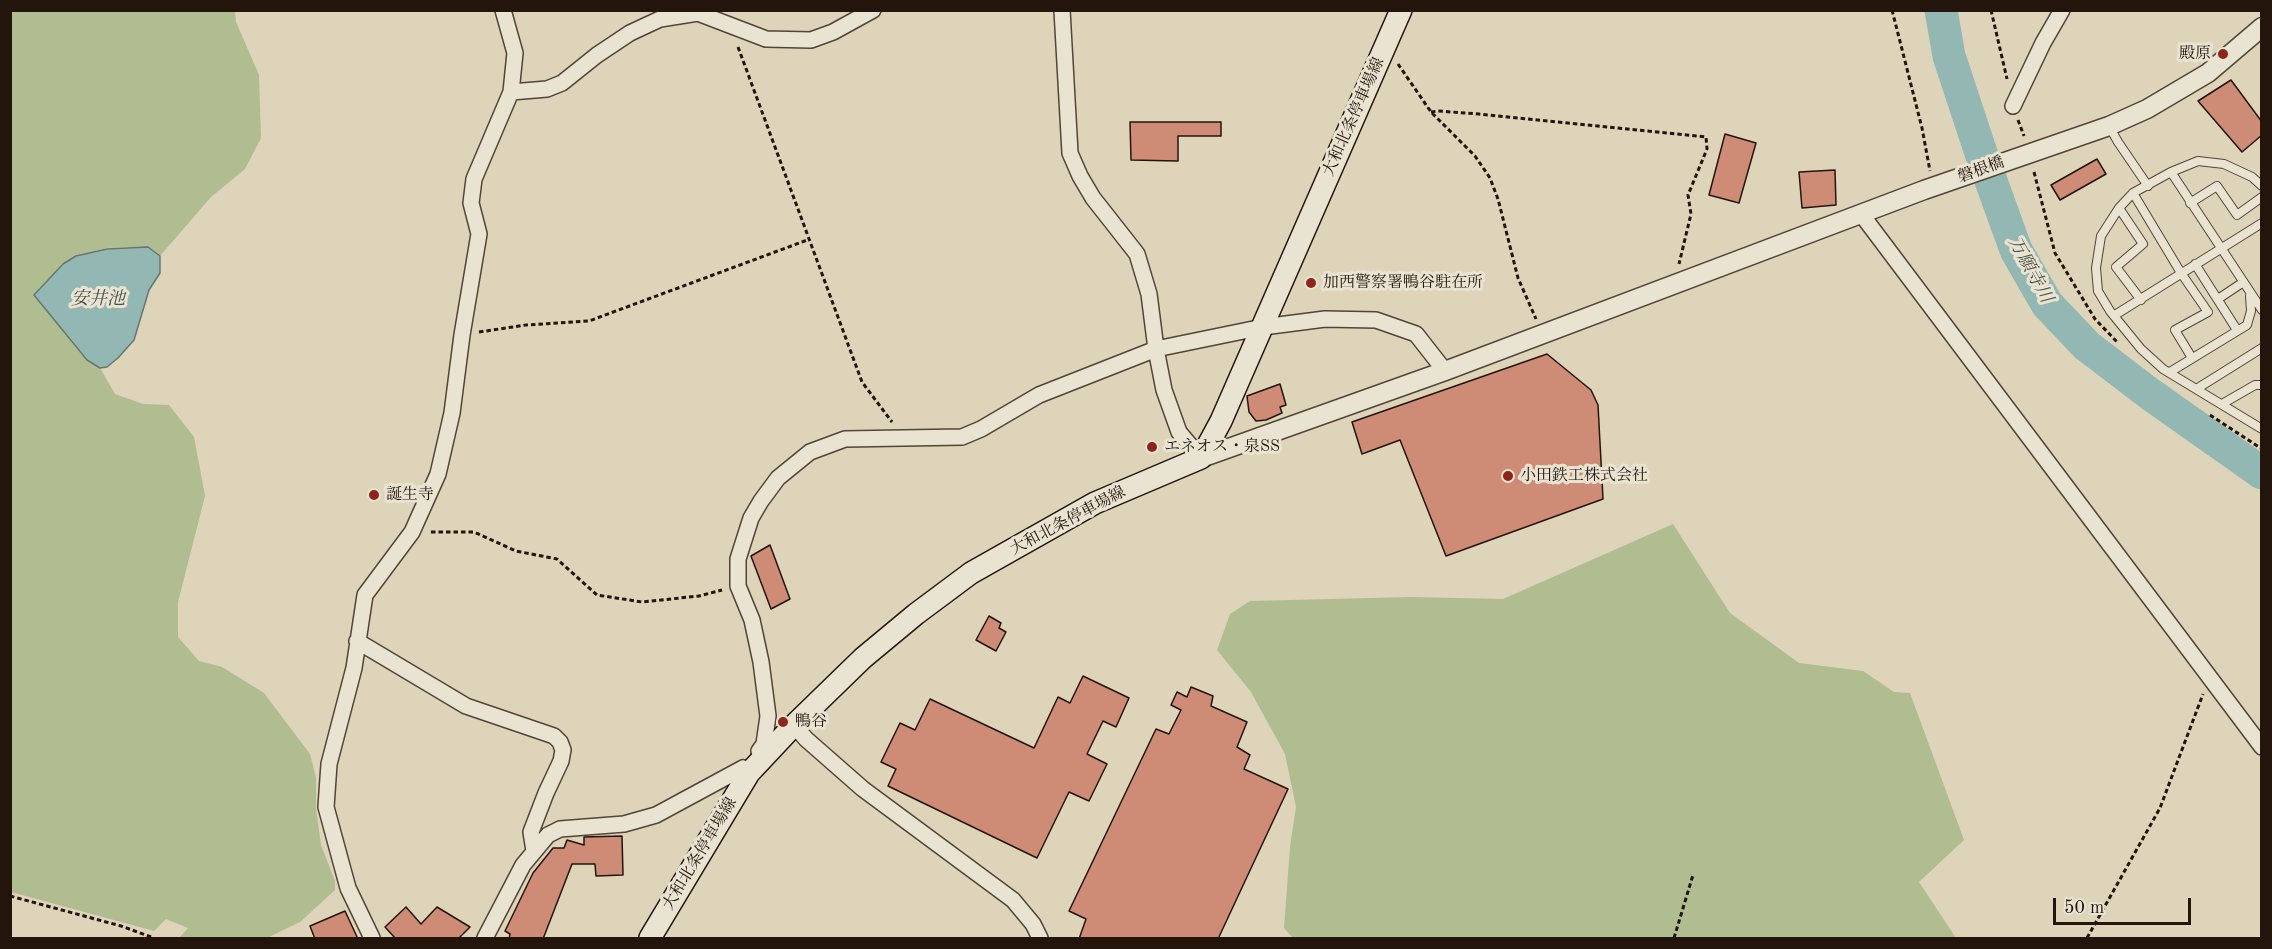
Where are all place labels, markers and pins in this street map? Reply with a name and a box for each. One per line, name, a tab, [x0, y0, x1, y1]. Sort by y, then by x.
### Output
place label: 殿原	[2179, 44, 2211, 64]
marker: 殿原	[2216, 47, 2230, 61]
place label: 加西警察署鴨谷駐在所	[1323, 273, 1483, 293]
marker: 加西警察署鴨谷駐在所	[1304, 276, 1318, 290]
place label: エネオス・泉SS	[1164, 437, 1280, 457]
marker: エネオス・泉SS	[1145, 440, 1159, 454]
place label: 小田鉄工株式会社	[1520, 466, 1648, 486]
marker: 小田鉄工株式会社	[1501, 469, 1515, 483]
place label: 誕生寺	[386, 485, 434, 505]
marker: 誕生寺	[367, 488, 381, 502]
place label: 鴨谷	[795, 712, 827, 732]
marker: 鴨谷	[776, 715, 790, 729]

